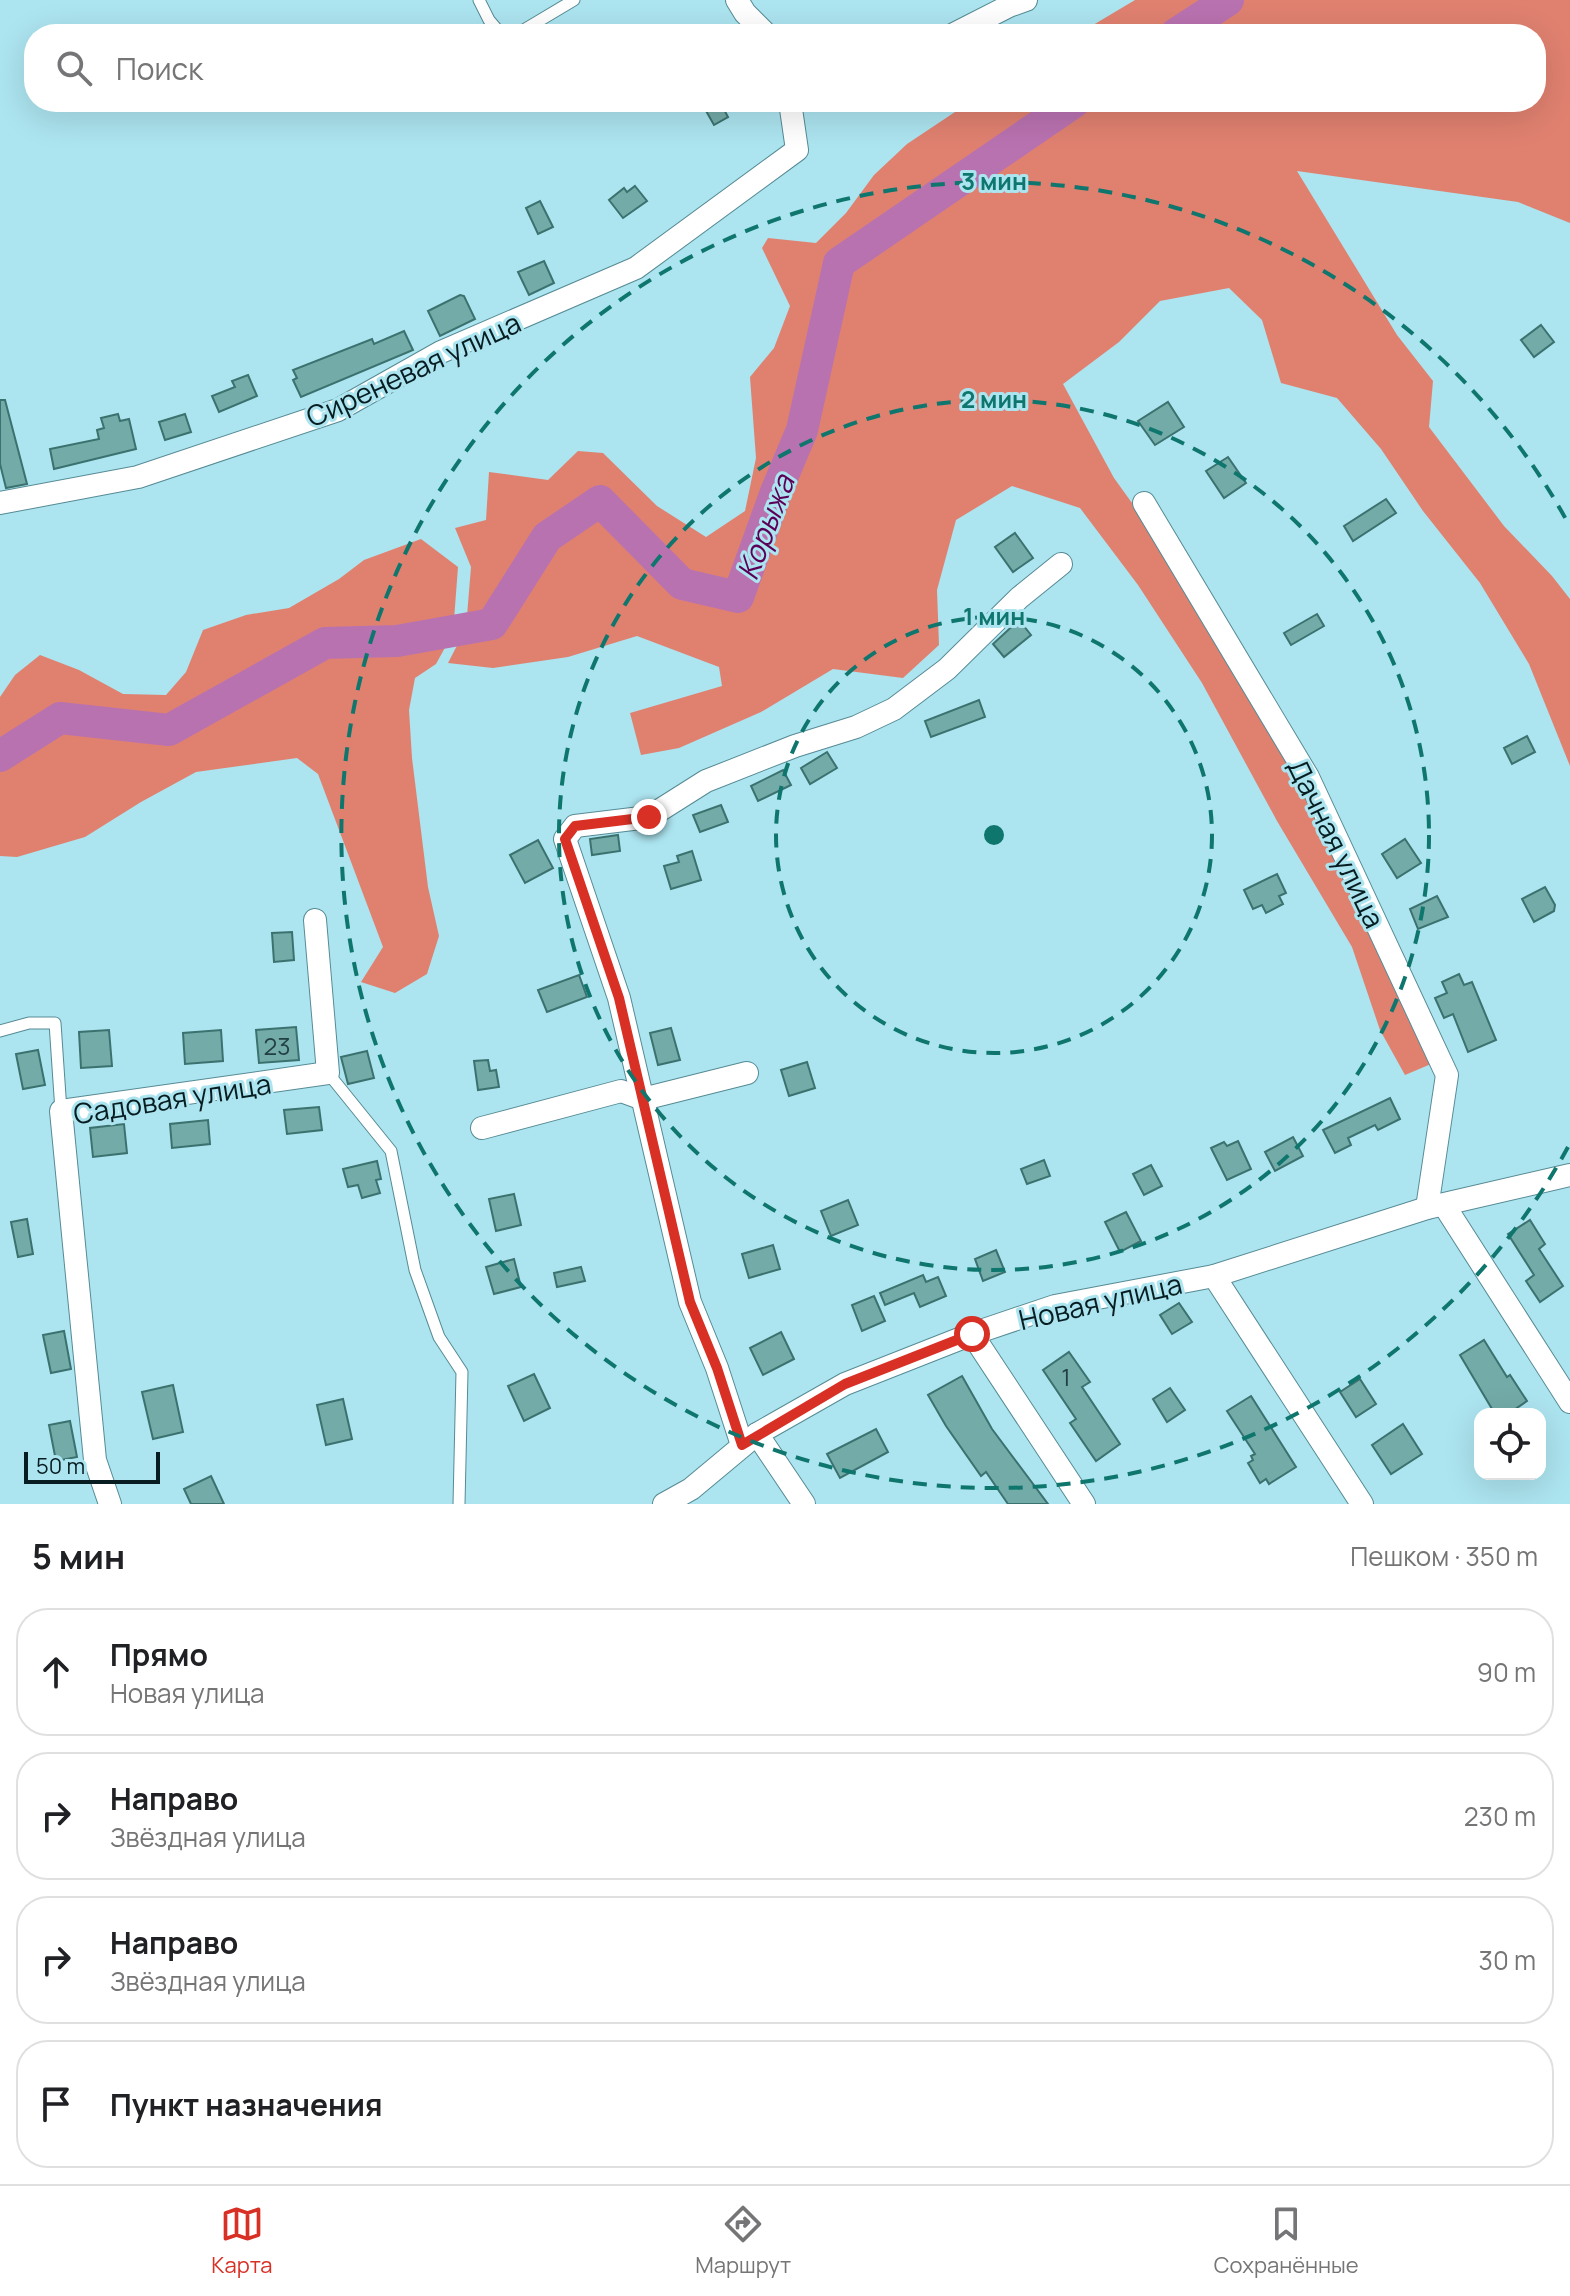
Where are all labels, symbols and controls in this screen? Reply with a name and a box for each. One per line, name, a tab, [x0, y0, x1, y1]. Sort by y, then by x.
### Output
search box	[24, 24, 1546, 112]
icon: search	[52, 46, 96, 90]
text: Поиск	[116, 48, 203, 89]
text: 3 мин	[961, 164, 1027, 197]
street label: Сиреневая улица	[300, 303, 526, 435]
text: 2 мин	[961, 382, 1027, 415]
water label: Корыжа	[726, 467, 804, 585]
text: 1 мин	[963, 599, 1025, 632]
street label: Дачная улица	[1280, 752, 1394, 934]
route end	[631, 799, 667, 835]
centre of rings	[980, 821, 1008, 849]
house number: 23	[264, 1029, 290, 1062]
street label: Садовая улица	[70, 1064, 274, 1132]
street label: Новая улица	[1015, 1264, 1185, 1338]
route start	[954, 1316, 990, 1352]
house number: 1	[1061, 1360, 1071, 1393]
map controls	[1474, 1408, 1546, 1480]
button: locate	[1474, 1408, 1546, 1480]
scale bar	[24, 1448, 160, 1484]
text: 50 m	[36, 1451, 85, 1481]
text: 5 мин	[32, 1533, 125, 1579]
text: Пешком · 350 m	[1350, 1538, 1538, 1574]
text: Прямо	[110, 1634, 208, 1675]
icon: ahead	[34, 1650, 78, 1694]
text: 90 m	[1477, 1654, 1536, 1690]
text: Новая улица	[110, 1675, 265, 1711]
text: Направо	[110, 1778, 238, 1819]
icon: right	[34, 1794, 78, 1838]
text: 230 m	[1464, 1798, 1536, 1834]
text: Звёздная улица	[110, 1819, 306, 1855]
text: Направо	[110, 1922, 238, 1963]
icon: right	[34, 1938, 78, 1982]
text: 30 m	[1479, 1942, 1536, 1978]
text: Звёздная улица	[110, 1963, 306, 1999]
icon: arrive	[34, 2082, 78, 2126]
text: Пункт назначения	[110, 2084, 383, 2125]
tab: Карта	[211, 2202, 273, 2280]
tab: Маршрут	[695, 2202, 791, 2280]
tab: Сохранённые	[1214, 2202, 1359, 2280]

